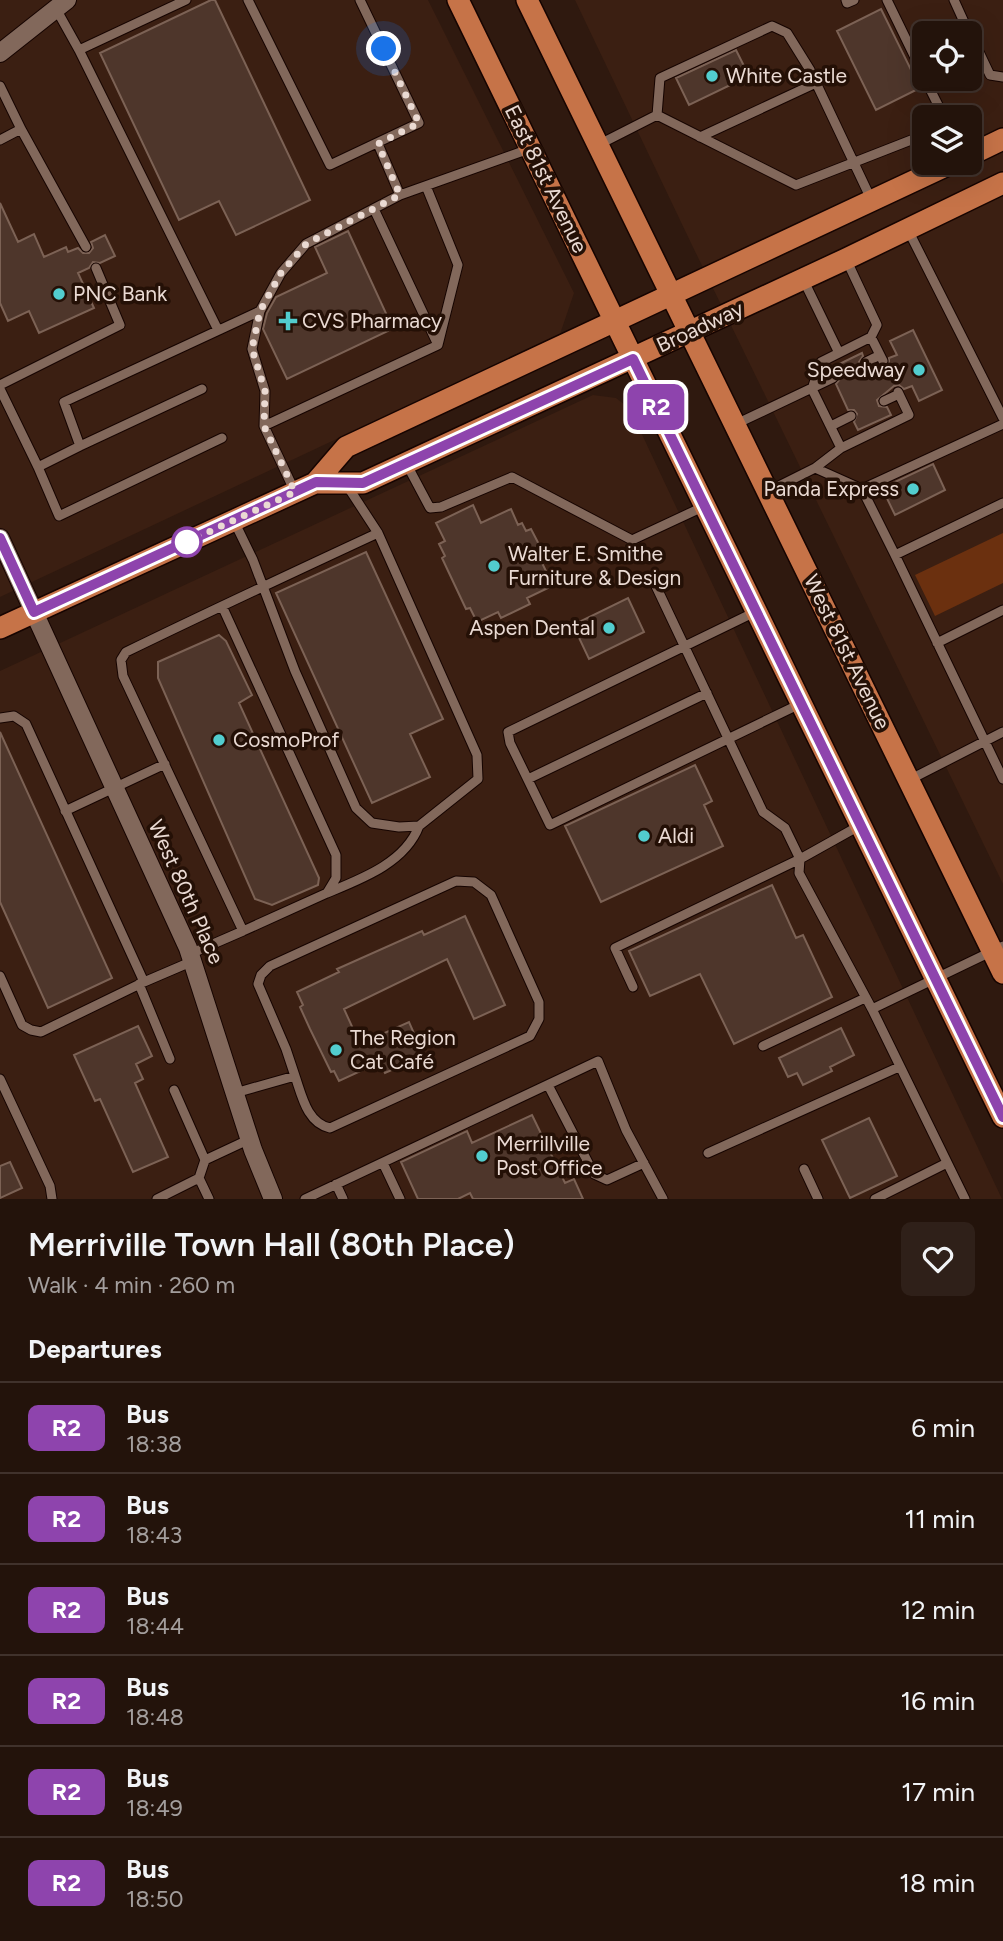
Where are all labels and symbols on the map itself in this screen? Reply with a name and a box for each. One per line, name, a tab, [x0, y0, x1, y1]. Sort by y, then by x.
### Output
your location	[366, 31, 401, 66]
place label: White Castle	[726, 63, 847, 88]
marker: White Castle	[704, 68, 720, 84]
street label: East 81st Avenue	[500, 101, 593, 257]
place label: PNC Bank	[73, 281, 168, 306]
marker: PNC Bank	[51, 286, 67, 302]
street label: Broadway	[652, 296, 747, 358]
place label: CVS Pharmacy	[302, 308, 442, 333]
marker: CVS Pharmacy	[280, 313, 296, 329]
place label: Speedway	[807, 357, 905, 382]
marker: Speedway	[911, 362, 927, 378]
line badge: R2	[624, 384, 688, 430]
place label: Panda Express	[763, 476, 899, 501]
marker: Panda Express	[905, 481, 921, 497]
unlabelled marker	[172, 527, 202, 557]
place label: Walter E. Smithe Furniture & Design	[508, 541, 681, 590]
marker: Walter E. Smithe Furniture & Design	[486, 558, 502, 574]
street label: West 81st Avenue	[799, 570, 896, 733]
place label: Aspen Dental	[469, 615, 595, 640]
marker: Aspen Dental	[601, 620, 617, 636]
place label: CosmoProf	[233, 727, 340, 752]
marker: CosmoProf	[211, 732, 227, 748]
street label: West 80th Place	[143, 816, 229, 968]
place label: Aldi	[658, 823, 694, 848]
marker: Aldi	[636, 828, 652, 844]
place label: The Region Cat Café	[350, 1025, 456, 1074]
marker: The Region Cat Café	[328, 1042, 344, 1058]
place label: Merrillville Post Office	[496, 1131, 603, 1180]
marker: Merrillville Post Office	[474, 1148, 490, 1164]

